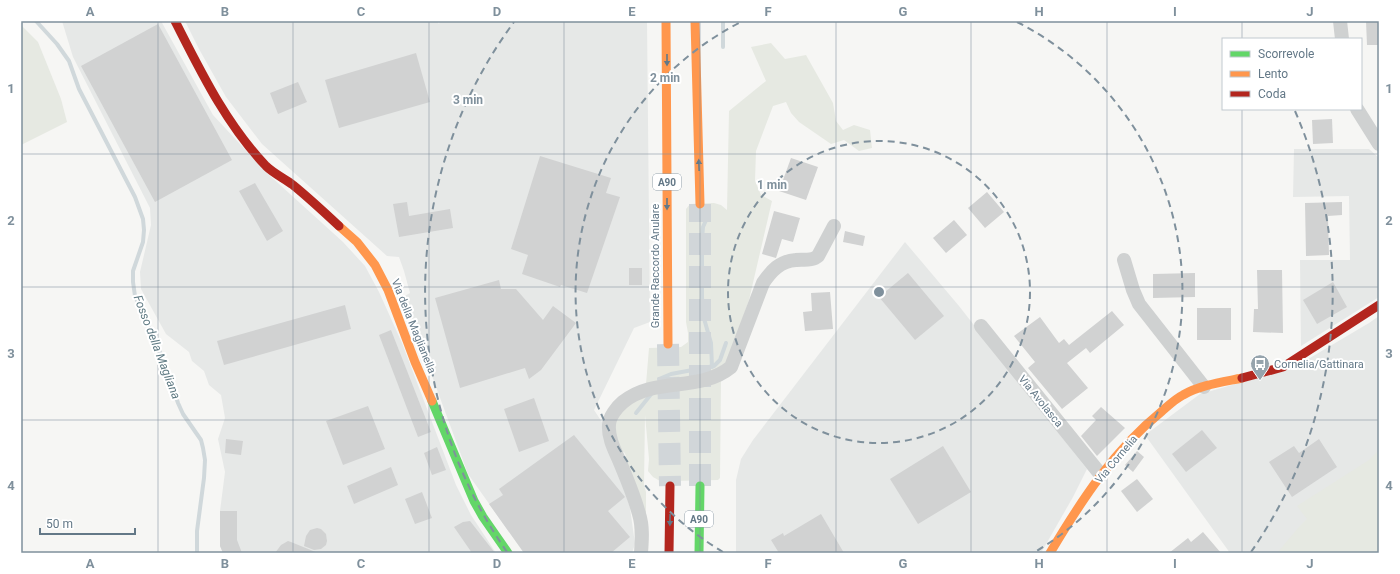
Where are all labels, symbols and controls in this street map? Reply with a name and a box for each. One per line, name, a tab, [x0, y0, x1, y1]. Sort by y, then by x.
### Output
text: A	[86, 4, 95, 19]
text: B	[221, 4, 229, 19]
text: C	[357, 4, 366, 19]
text: D	[493, 4, 501, 19]
text: E	[628, 4, 636, 19]
text: F	[764, 4, 772, 19]
text: G	[899, 4, 908, 19]
text: H	[1034, 4, 1044, 19]
text: I	[1173, 4, 1177, 19]
text: J	[1306, 4, 1314, 19]
legend	[1222, 38, 1362, 110]
text: Scorrevole	[1258, 47, 1314, 61]
one-way arrow	[664, 54, 670, 67]
text: Lento	[1258, 67, 1288, 81]
text: 2 min	[650, 71, 680, 85]
text: 1	[7, 81, 15, 96]
text: 1	[1385, 81, 1393, 96]
text: Coda	[1258, 87, 1286, 101]
text: 3 min	[453, 93, 483, 107]
one-way arrow	[696, 158, 702, 171]
road number: A90	[653, 174, 681, 190]
text: 1 min	[757, 178, 787, 192]
one-way arrow	[664, 198, 670, 211]
street label: Grande Raccordo Anulare	[649, 204, 662, 328]
text: 2	[7, 213, 15, 228]
text: 2	[1385, 213, 1393, 228]
street label: Via della Maglianella	[389, 277, 438, 375]
centre of rings	[872, 285, 886, 299]
water label: Fosso della Magliana	[131, 293, 183, 401]
text: 3	[7, 346, 15, 361]
text: 3	[1385, 346, 1393, 361]
bus stop icon: Cornelia/Gattinara	[1249, 353, 1271, 381]
place label: Cornelia/Gattinara	[1274, 358, 1364, 371]
street label: Via Avolasca	[1016, 373, 1065, 430]
street label: Via Cornelia	[1093, 433, 1140, 486]
text: 4	[7, 478, 15, 493]
text: 4	[1385, 478, 1393, 493]
scale bar	[40, 510, 135, 536]
road number: A90	[685, 511, 713, 527]
one-way arrow	[667, 514, 673, 527]
text: 50 m	[46, 517, 73, 531]
text: A	[86, 556, 95, 571]
text: B	[221, 556, 229, 571]
text: C	[357, 556, 366, 571]
text: D	[493, 556, 501, 571]
text: E	[628, 556, 636, 571]
text: F	[764, 556, 772, 571]
text: G	[899, 556, 908, 571]
text: H	[1034, 556, 1044, 571]
text: I	[1173, 556, 1177, 571]
text: J	[1306, 556, 1314, 571]

